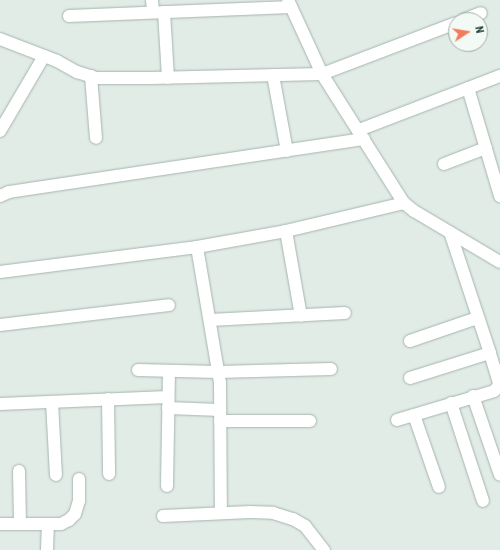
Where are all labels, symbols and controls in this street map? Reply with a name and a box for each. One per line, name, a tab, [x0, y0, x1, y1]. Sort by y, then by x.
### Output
north arrow	[448, 12, 488, 52]
text: N	[472, 25, 486, 34]

